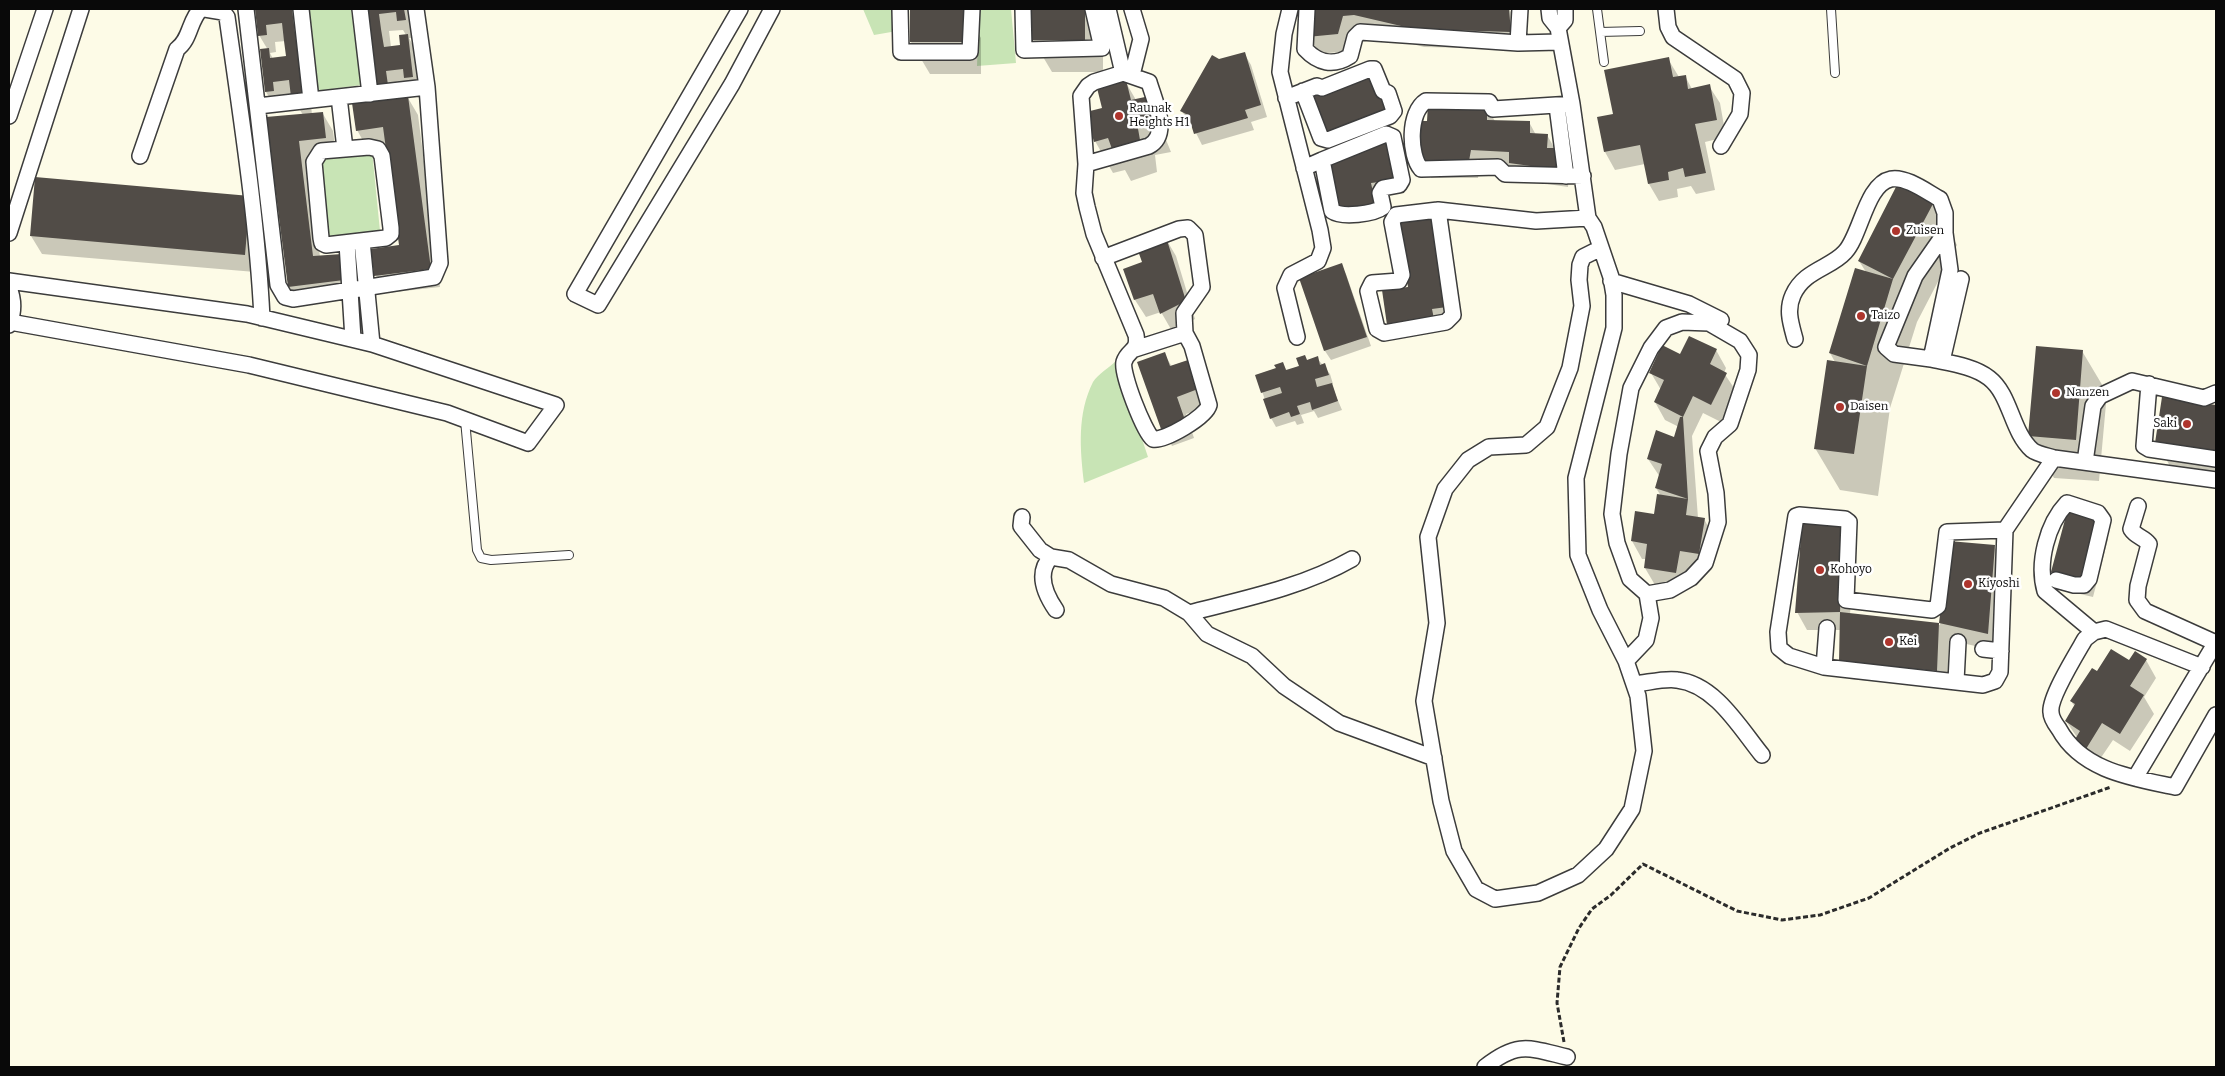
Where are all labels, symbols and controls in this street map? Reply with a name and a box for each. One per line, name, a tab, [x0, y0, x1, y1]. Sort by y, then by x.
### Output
place label: Raunak Heights H1	[1129, 102, 1189, 130]
marker: Raunak Heights H1	[1113, 110, 1125, 122]
place label: Zuisen	[1906, 224, 1944, 238]
marker: Zuisen	[1890, 225, 1902, 237]
place label: Taizo	[1871, 309, 1900, 323]
marker: Taizo	[1855, 310, 1867, 322]
place label: Nanzen	[2066, 386, 2109, 400]
marker: Nanzen	[2050, 387, 2062, 399]
place label: Daisen	[1850, 400, 1888, 414]
marker: Daisen	[1834, 401, 1846, 413]
place label: Saki	[2153, 417, 2177, 431]
marker: Saki	[2181, 418, 2193, 430]
place label: Kohoyo	[1830, 563, 1872, 577]
marker: Kohoyo	[1814, 564, 1826, 576]
place label: Kiyoshi	[1978, 577, 2019, 591]
marker: Kiyoshi	[1962, 578, 1974, 590]
place label: Kei	[1899, 635, 1917, 649]
marker: Kei	[1883, 636, 1895, 648]

